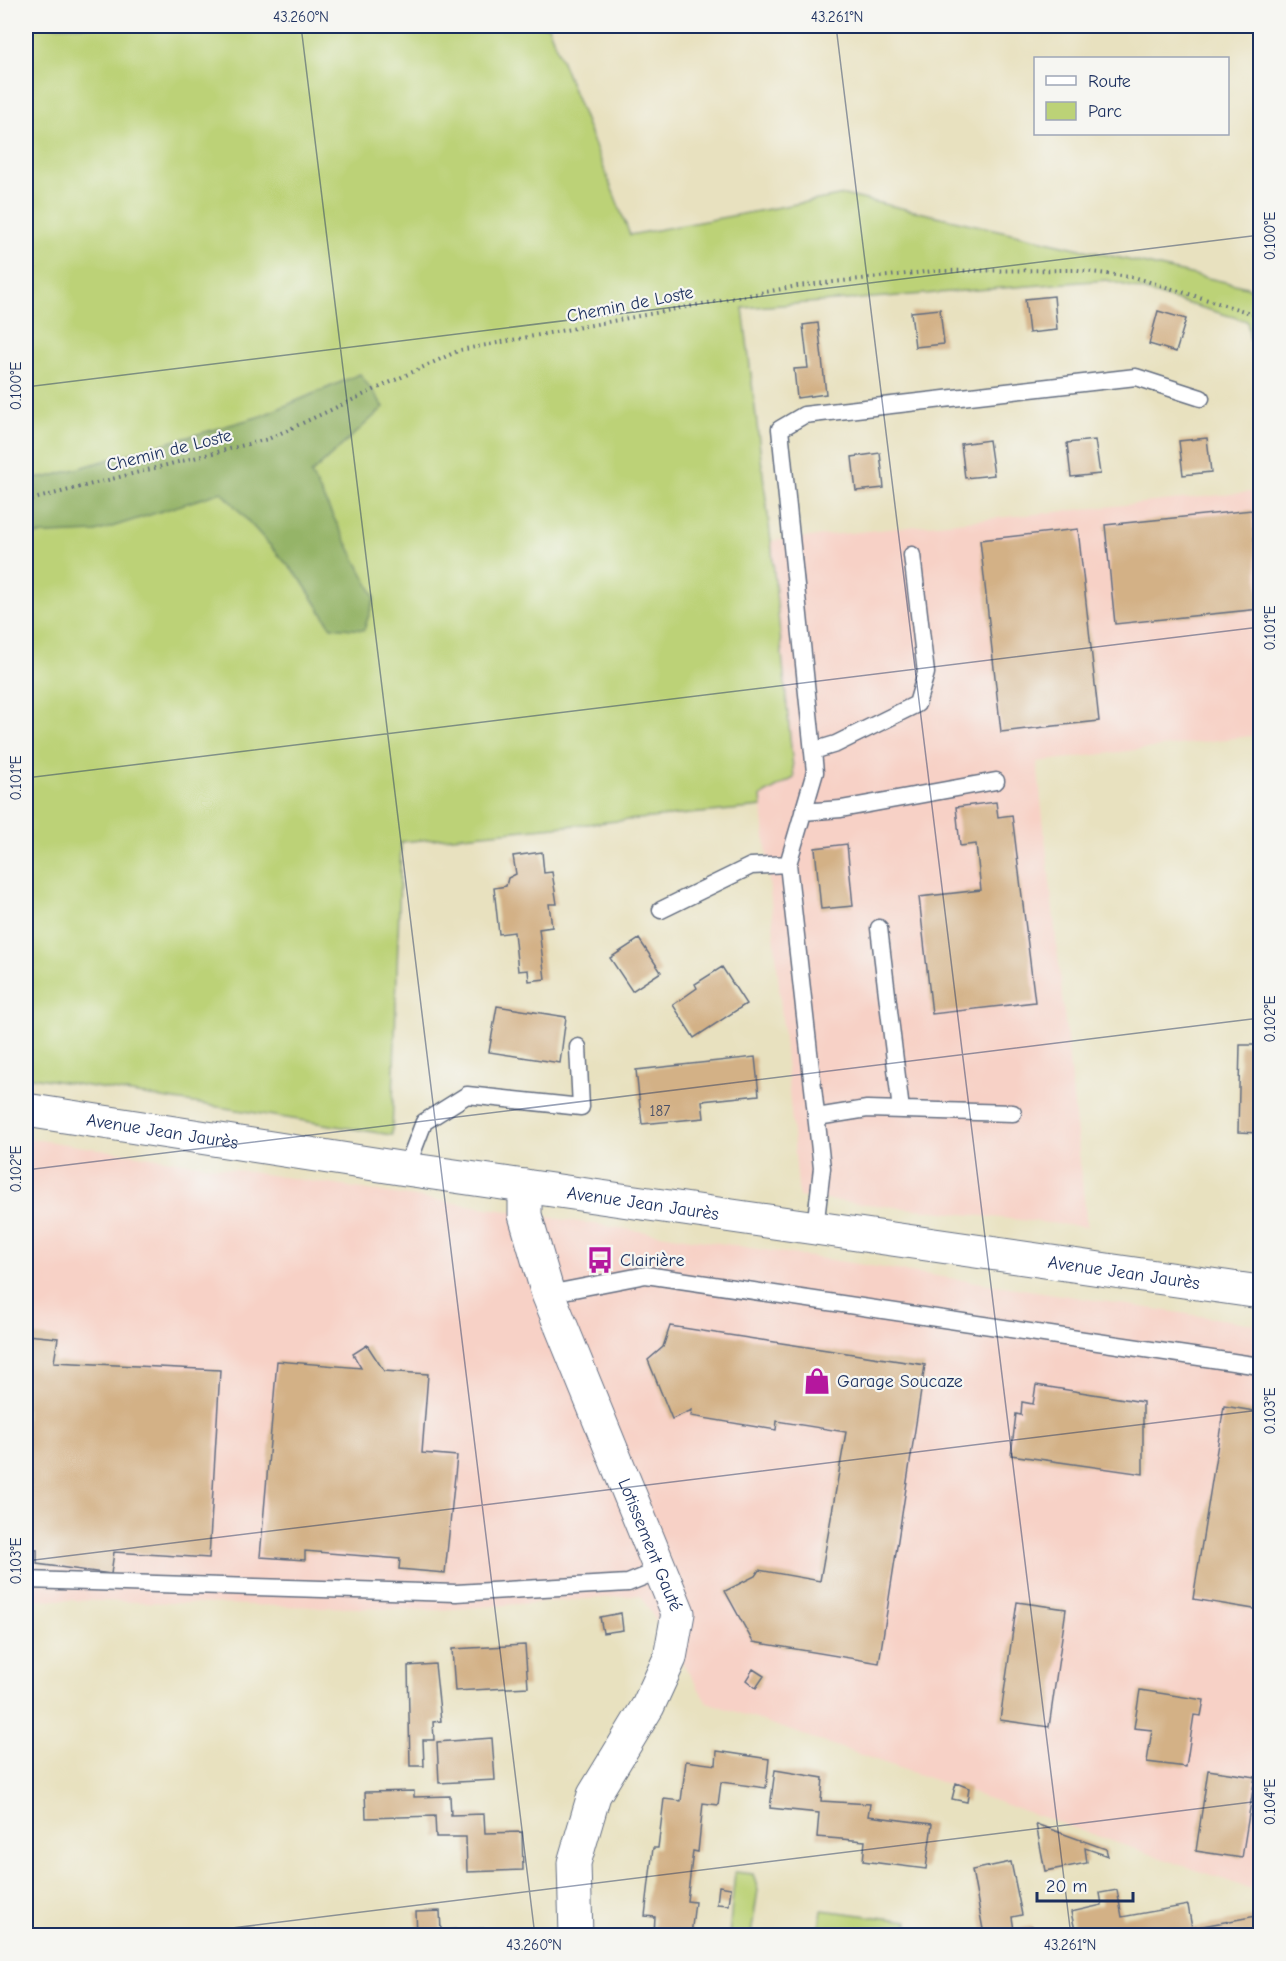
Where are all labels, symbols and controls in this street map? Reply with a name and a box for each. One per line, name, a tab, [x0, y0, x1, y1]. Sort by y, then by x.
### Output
text: 43.260°N	[273, 8, 329, 26]
text: 43.261°N	[811, 8, 863, 26]
legend	[1034, 57, 1229, 135]
text: Route	[1088, 71, 1131, 92]
text: Parc	[1088, 101, 1122, 122]
text: 0.100°E	[1261, 212, 1279, 260]
street label: Chemin de Loste	[565, 282, 695, 327]
text: 0.100°E	[7, 362, 25, 410]
street label: Chemin de Loste	[104, 425, 234, 476]
text: 0.101°E	[1261, 605, 1279, 651]
text: 0.101°E	[7, 755, 25, 801]
text: 0.102°E	[1261, 995, 1279, 1043]
house number: 187	[650, 1102, 670, 1120]
street label: Avenue Jean Jaurès	[85, 1110, 240, 1154]
text: 0.102°E	[7, 1145, 25, 1193]
street label: Avenue Jean Jaurès	[566, 1182, 720, 1225]
bus stop icon: Clairière	[585, 1245, 615, 1275]
place label: Clairière	[620, 1250, 684, 1271]
street label: Avenue Jean Jaurès	[1047, 1252, 1201, 1294]
shop icon: Garage Soucaze	[802, 1366, 832, 1396]
place label: Garage Soucaze	[837, 1371, 963, 1392]
text: 0.103°E	[1261, 1388, 1279, 1434]
street label: Lotissement Gauté	[613, 1475, 686, 1614]
text: 0.103°E	[7, 1538, 25, 1584]
text: 0.104°E	[1261, 1779, 1279, 1825]
scale bar	[1037, 1865, 1133, 1903]
text: 20 m	[1046, 1876, 1087, 1897]
text: 43.260°N	[506, 1936, 562, 1954]
text: 43.261°N	[1044, 1936, 1096, 1954]

